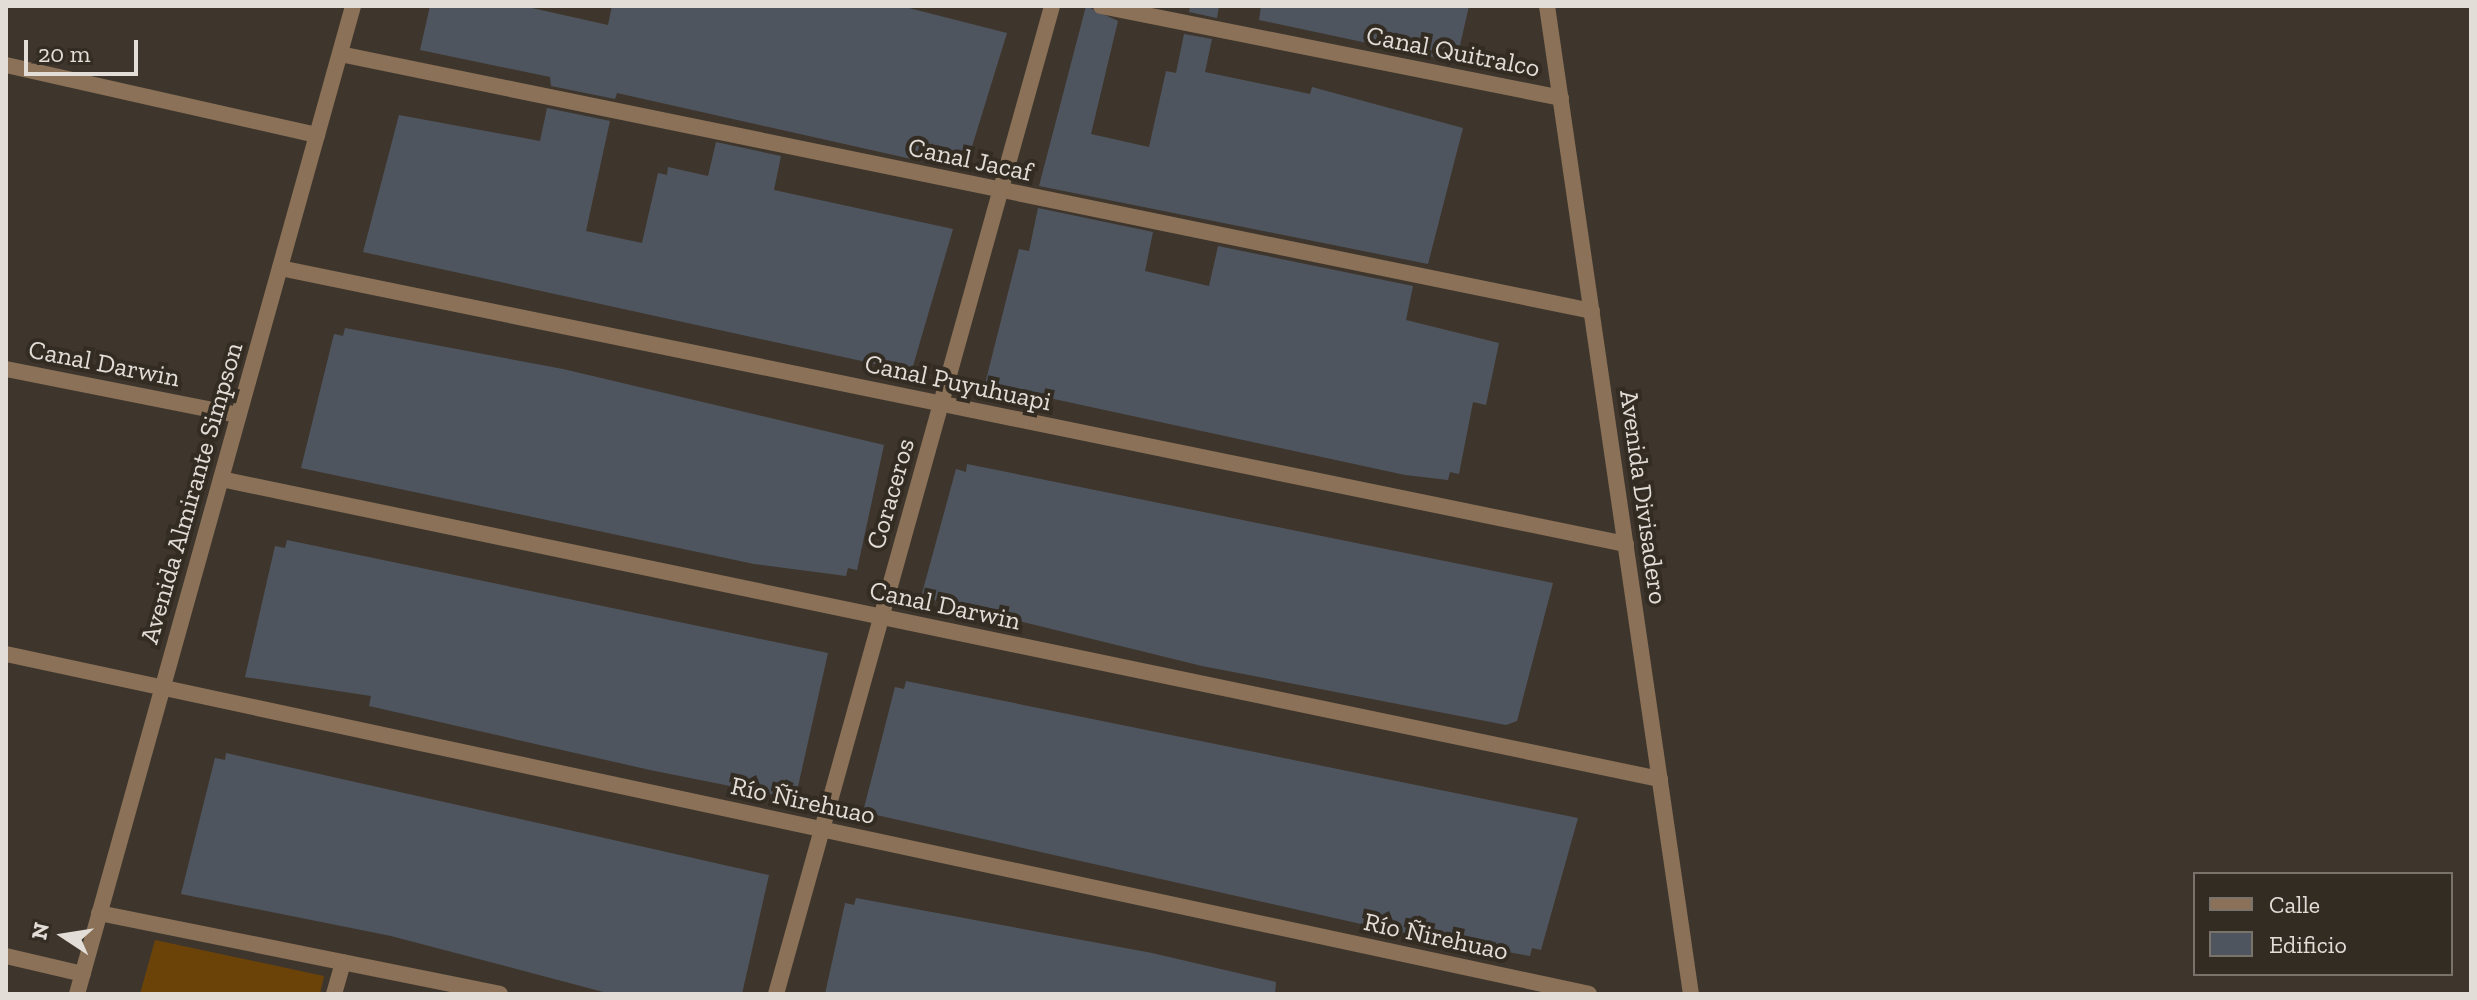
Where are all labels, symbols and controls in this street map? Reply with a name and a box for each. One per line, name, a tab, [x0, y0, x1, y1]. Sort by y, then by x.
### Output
street label: Canal Quitralco	[1364, 20, 1542, 84]
scale bar	[28, 24, 142, 74]
text: 20 m	[38, 39, 90, 68]
street label: Canal Jacaf	[905, 132, 1035, 188]
street label: Canal Darwin	[26, 334, 182, 394]
street label: Avenida Almirante Simpson	[134, 338, 250, 648]
street label: Canal Puyuhuapi	[862, 348, 1054, 418]
street label: Avenida Divisadero	[1613, 388, 1673, 606]
street label: Coraceros	[860, 435, 922, 553]
street label: Canal Darwin	[867, 575, 1023, 637]
street label: Río Ñirehuao	[728, 770, 878, 832]
legend	[2193, 872, 2453, 976]
text: Calle	[2269, 890, 2320, 919]
north arrow	[24, 896, 104, 976]
street label: Río Ñirehuao	[1361, 906, 1511, 968]
text: N	[25, 920, 55, 942]
text: Edificio	[2269, 930, 2347, 959]

